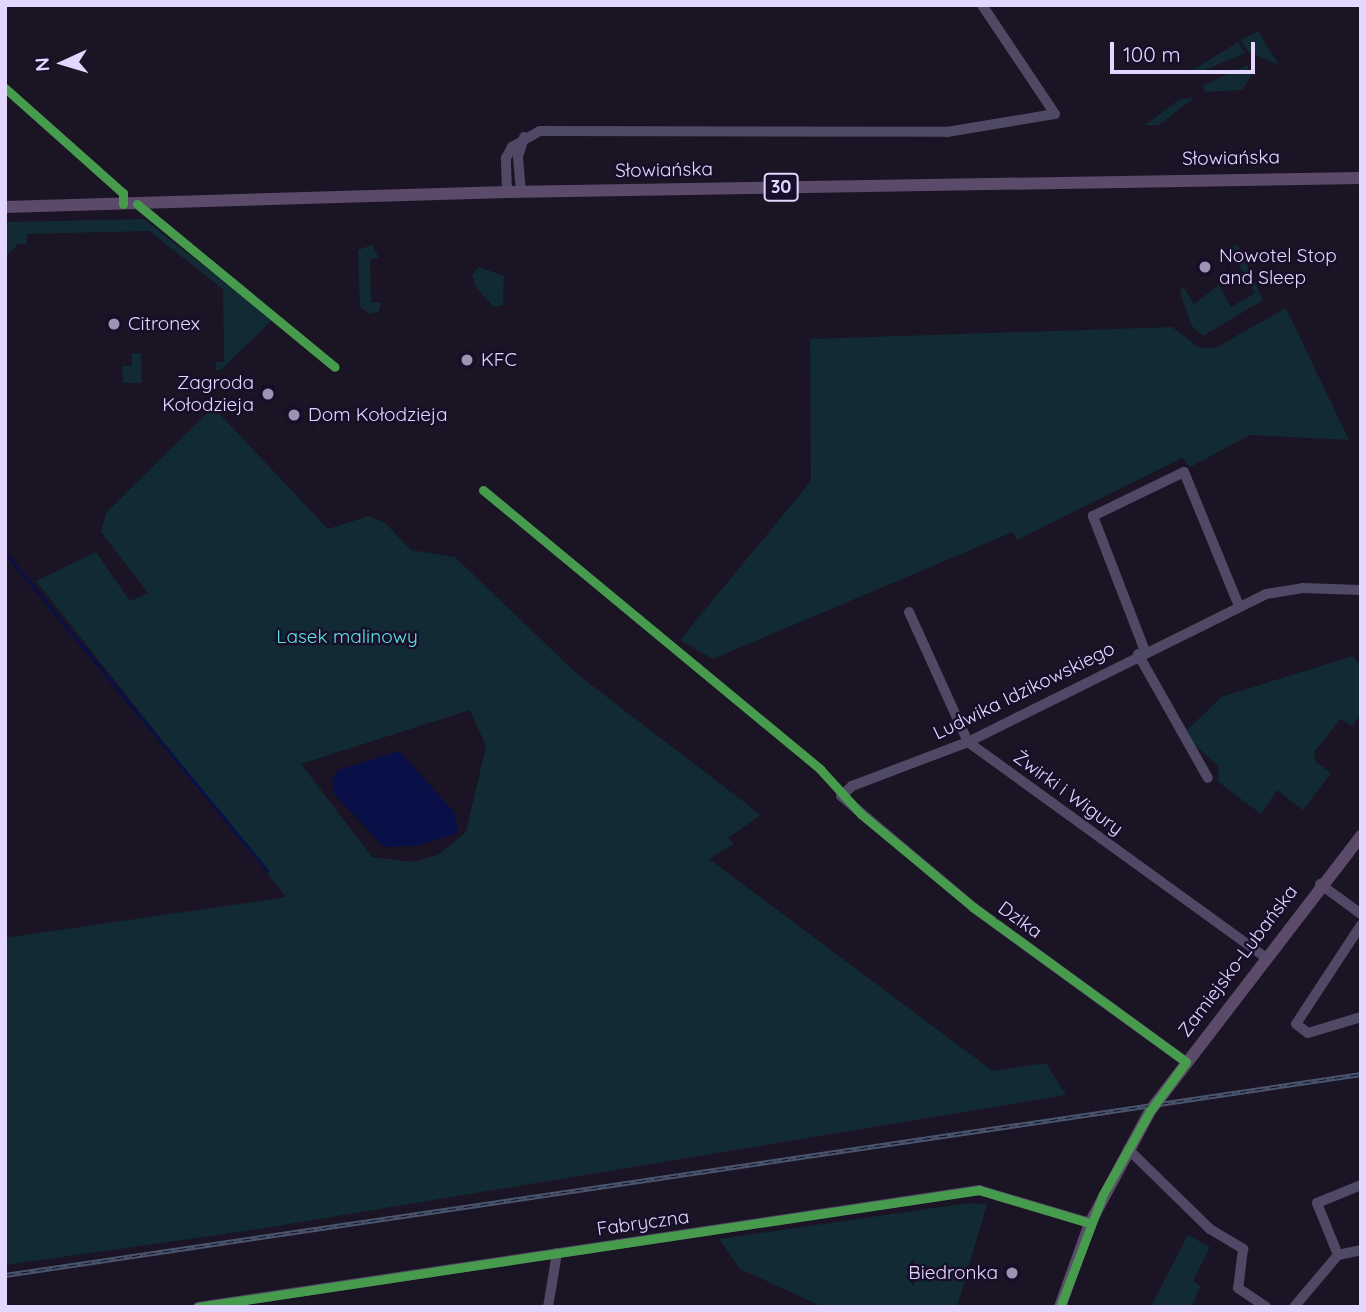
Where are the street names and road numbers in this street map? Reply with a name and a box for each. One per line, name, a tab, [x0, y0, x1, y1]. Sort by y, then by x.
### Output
street label: Słowiańska	[1182, 146, 1280, 170]
street label: Słowiańska	[615, 158, 713, 182]
road number: 30	[764, 172, 798, 202]
street label: Ludwika Idzikowskiego	[930, 637, 1118, 745]
street label: Żwirki i Wigury	[1009, 746, 1127, 840]
street label: Zamiejsko-Lubańska	[1174, 881, 1302, 1041]
street label: Dzika	[994, 897, 1046, 943]
street label: Fabryczna	[595, 1205, 691, 1241]

